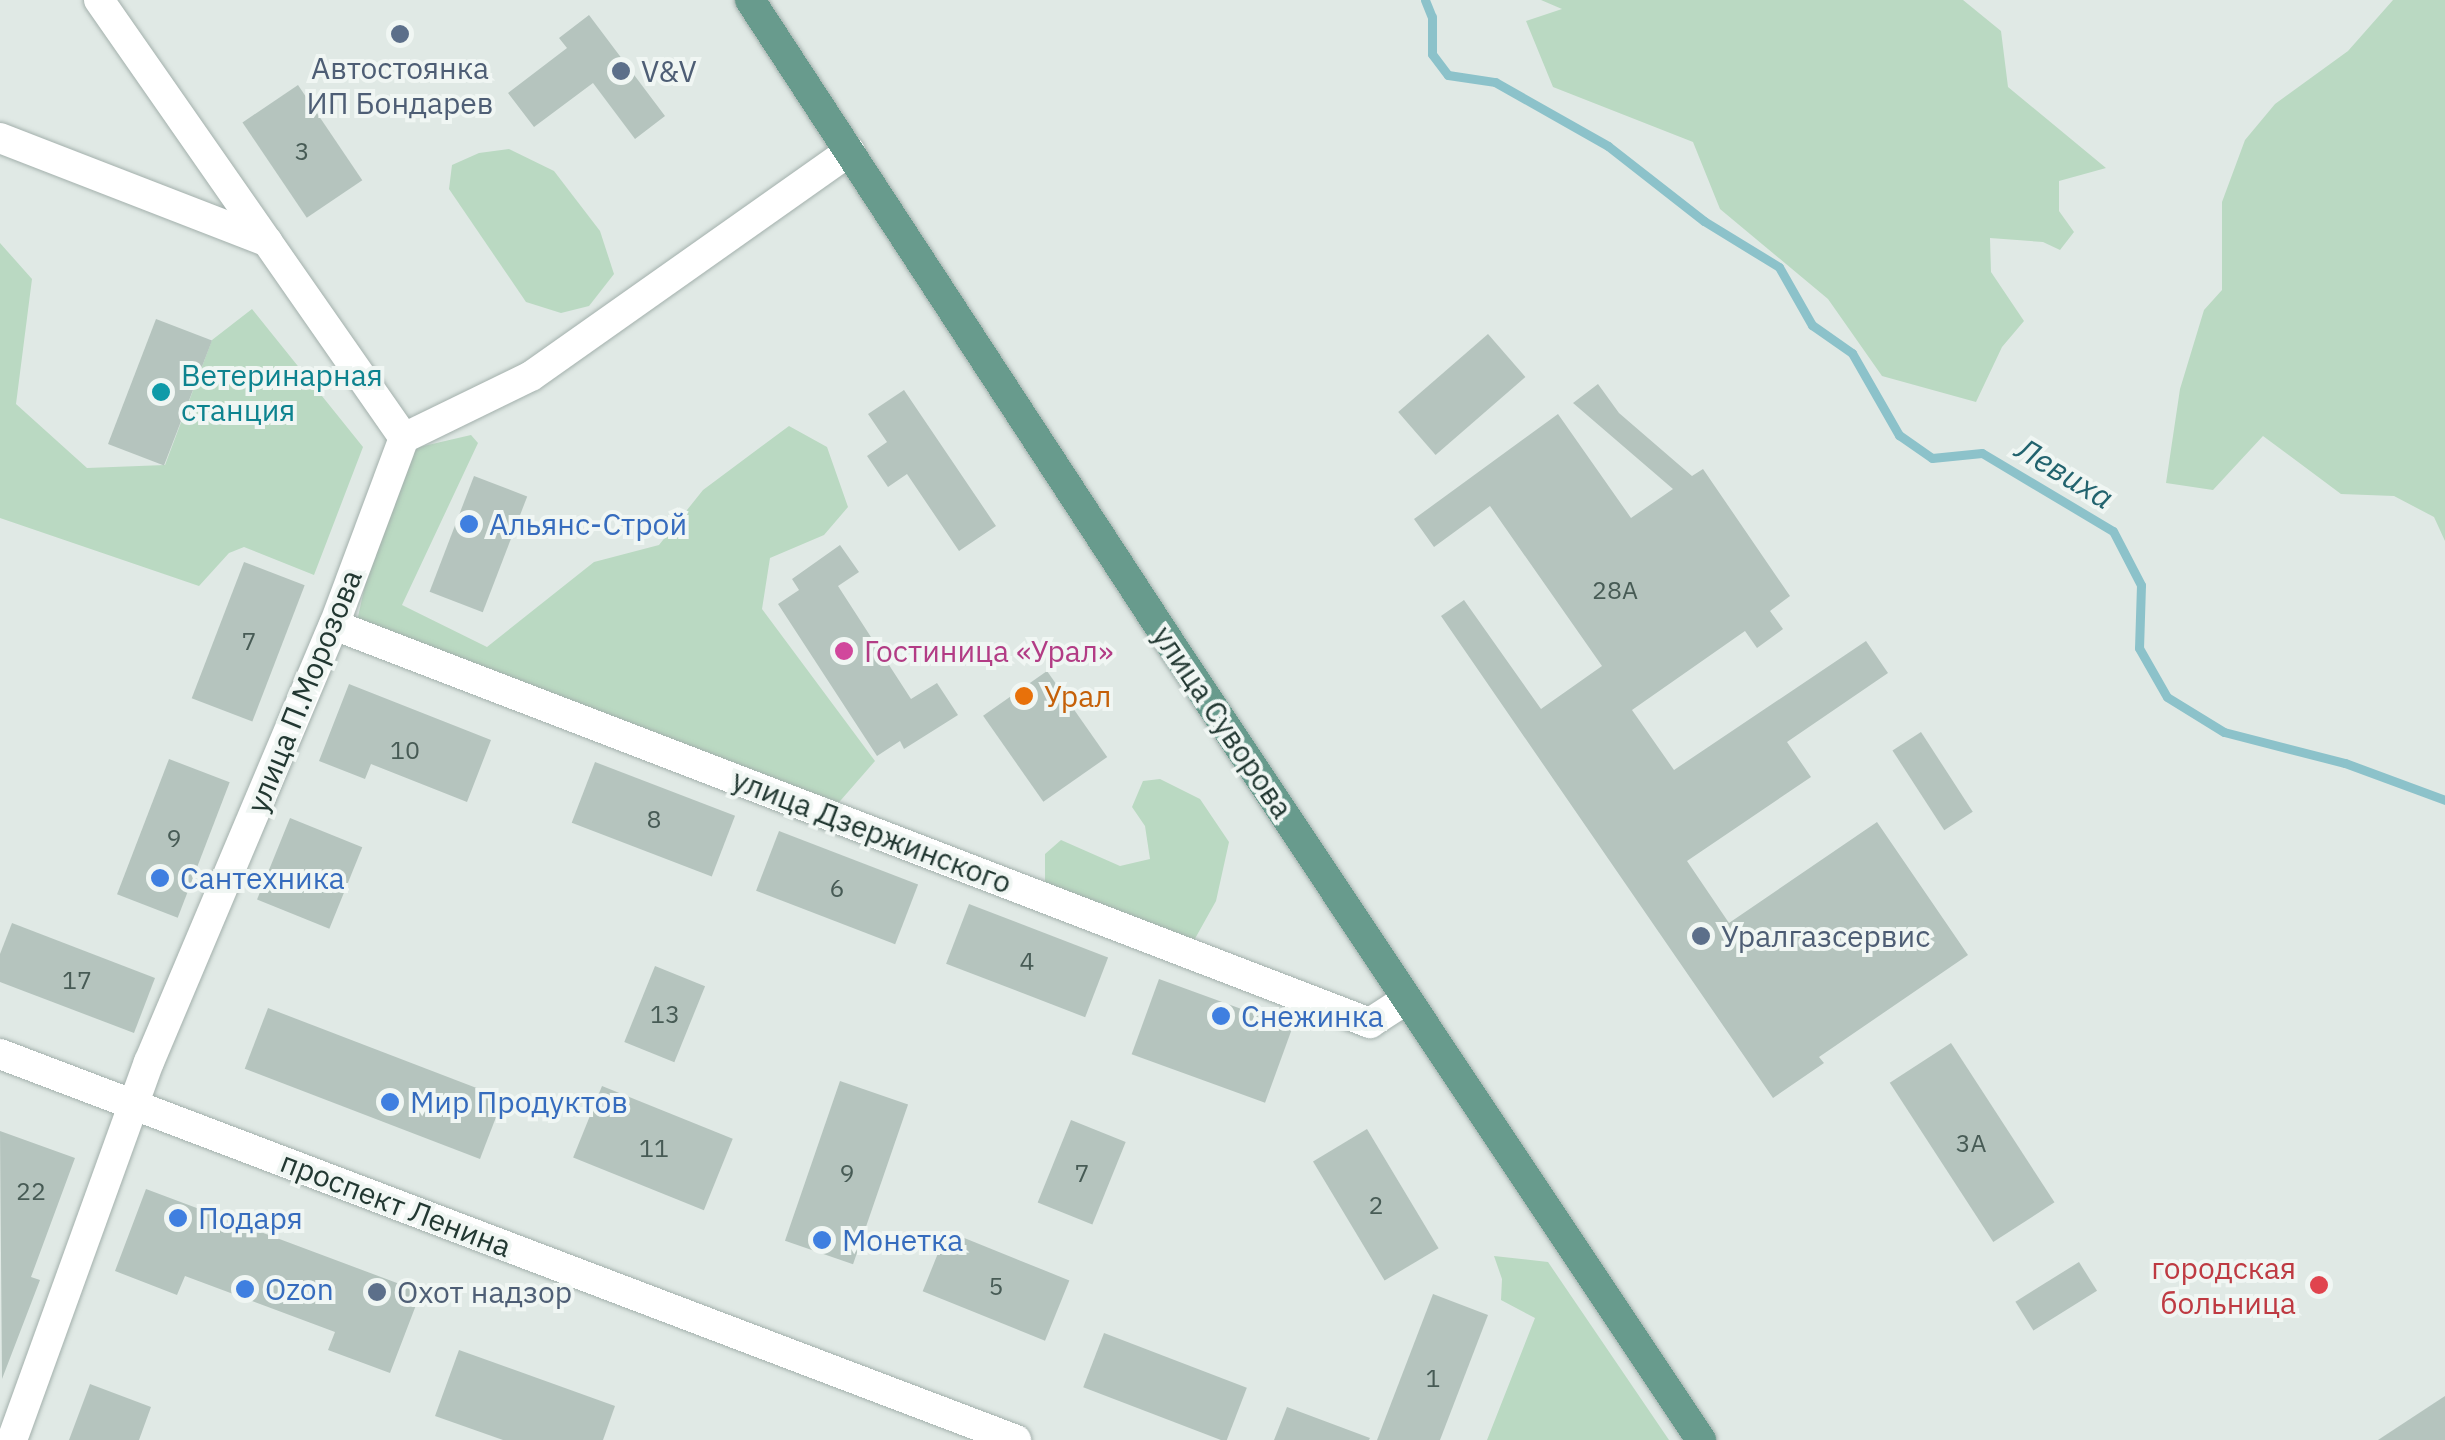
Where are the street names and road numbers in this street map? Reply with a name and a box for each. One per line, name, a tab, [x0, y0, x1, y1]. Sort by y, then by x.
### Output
street label: улица П.Морозова	[239, 564, 369, 818]
street label: улица Суворова	[1145, 619, 1301, 825]
street label: улица Дзержинского	[727, 761, 1017, 901]
street label: проспект Ленина	[276, 1144, 516, 1264]

